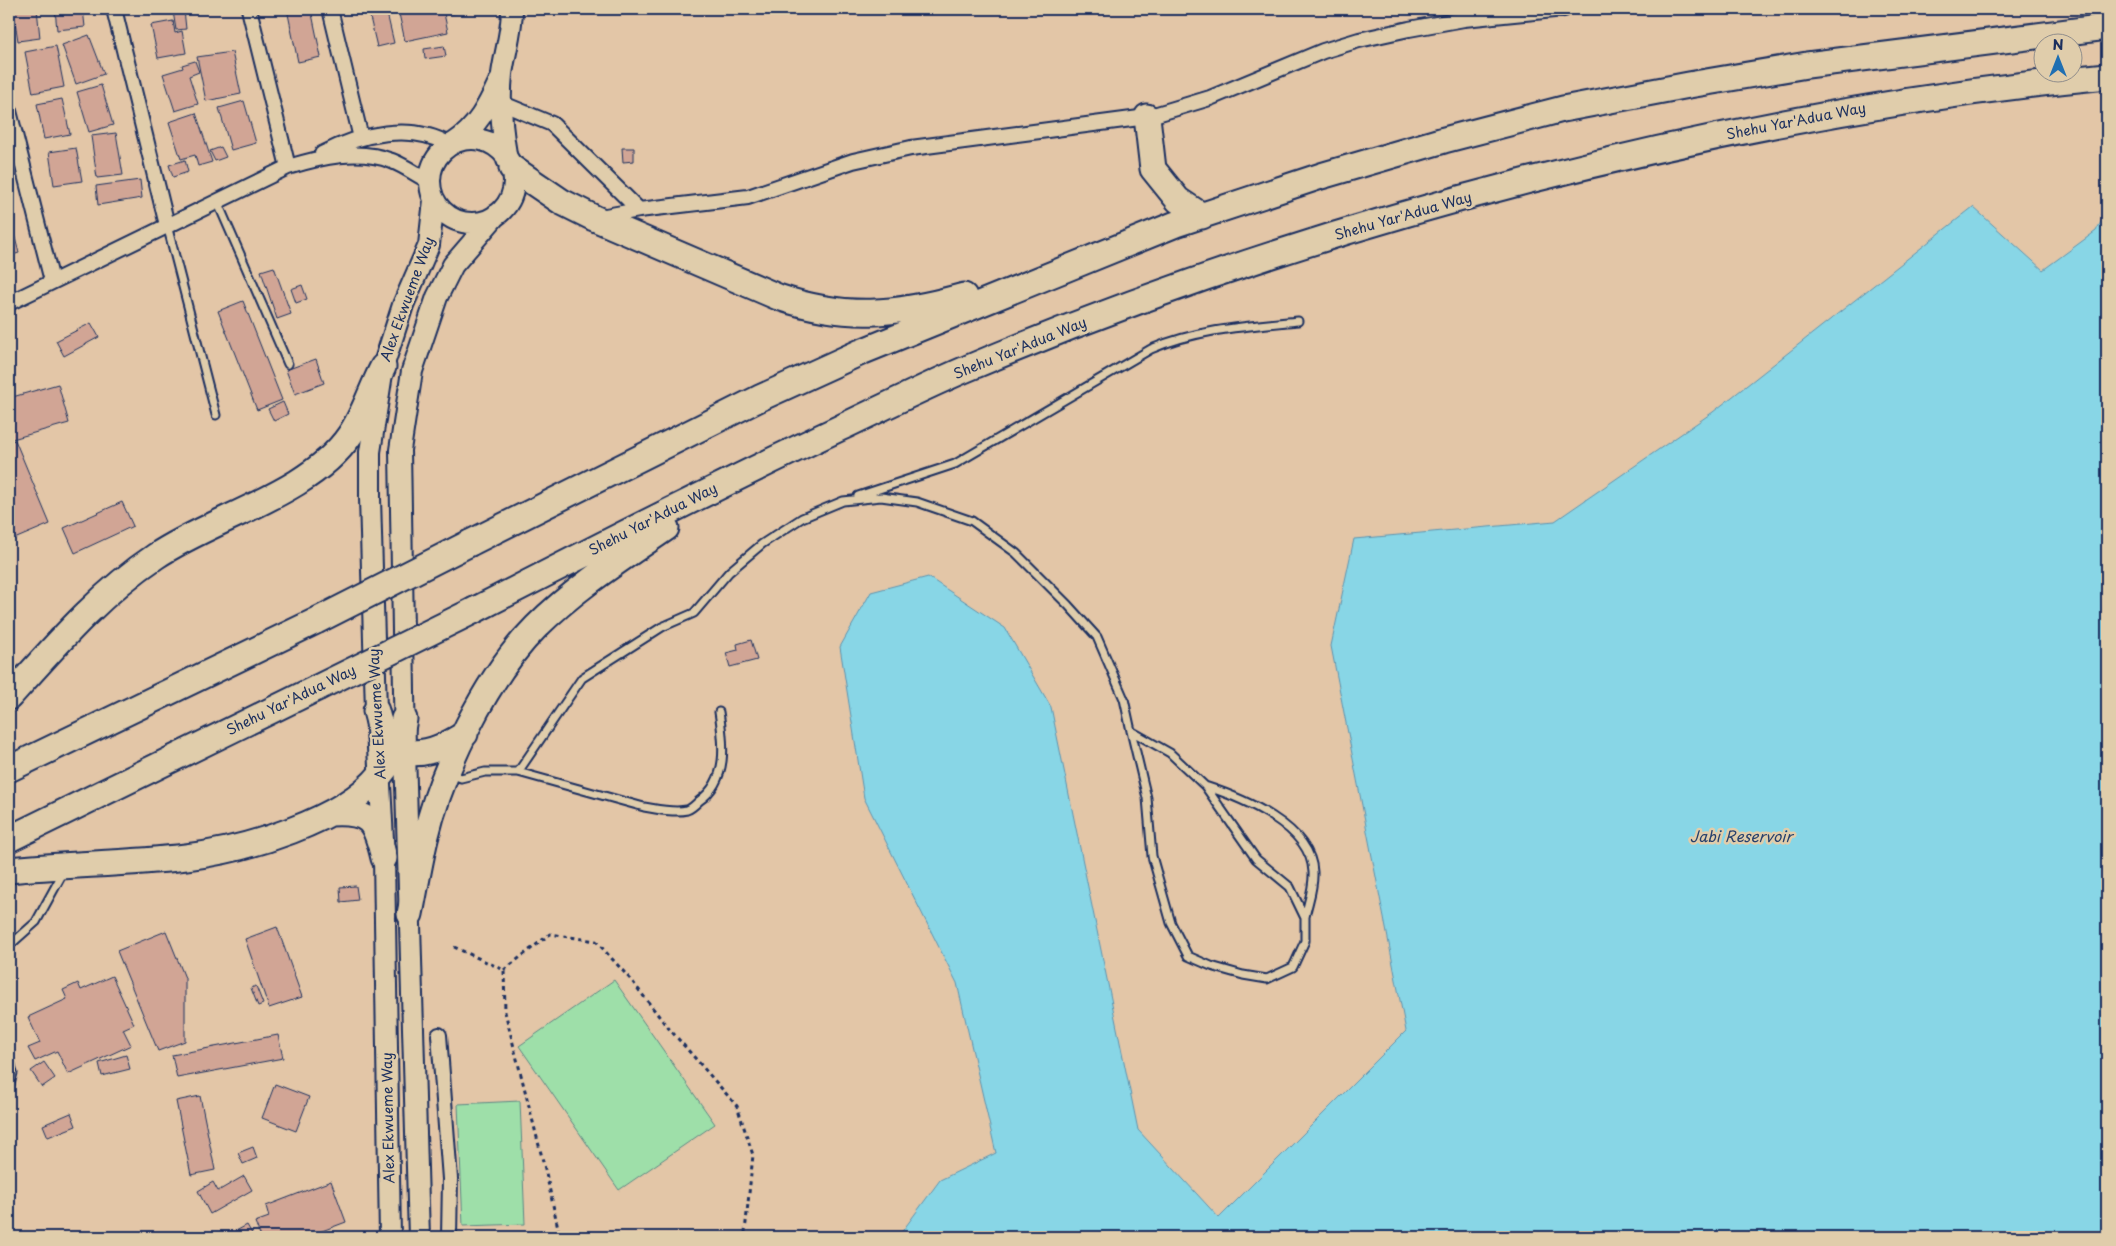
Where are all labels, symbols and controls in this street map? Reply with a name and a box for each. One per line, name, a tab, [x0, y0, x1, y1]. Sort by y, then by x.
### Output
north arrow	[2034, 32, 2084, 82]
text: N	[2052, 34, 2064, 55]
street label: Shehu Yar'Adua Way	[1724, 97, 1868, 144]
street label: Shehu Yar'Adua Way	[1332, 186, 1474, 245]
street label: Alex Ekwueme Way	[374, 233, 439, 364]
street label: Shehu Yar'Adua Way	[950, 311, 1090, 384]
street label: Shehu Yar'Adua Way	[585, 477, 721, 560]
street label: Alex Ekwueme Way	[363, 648, 390, 780]
street label: Shehu Yar'Adua Way	[222, 659, 359, 740]
water label: Jabi Reservoir	[1690, 824, 1794, 847]
street label: Alex Ekwueme Way	[376, 1052, 399, 1184]

